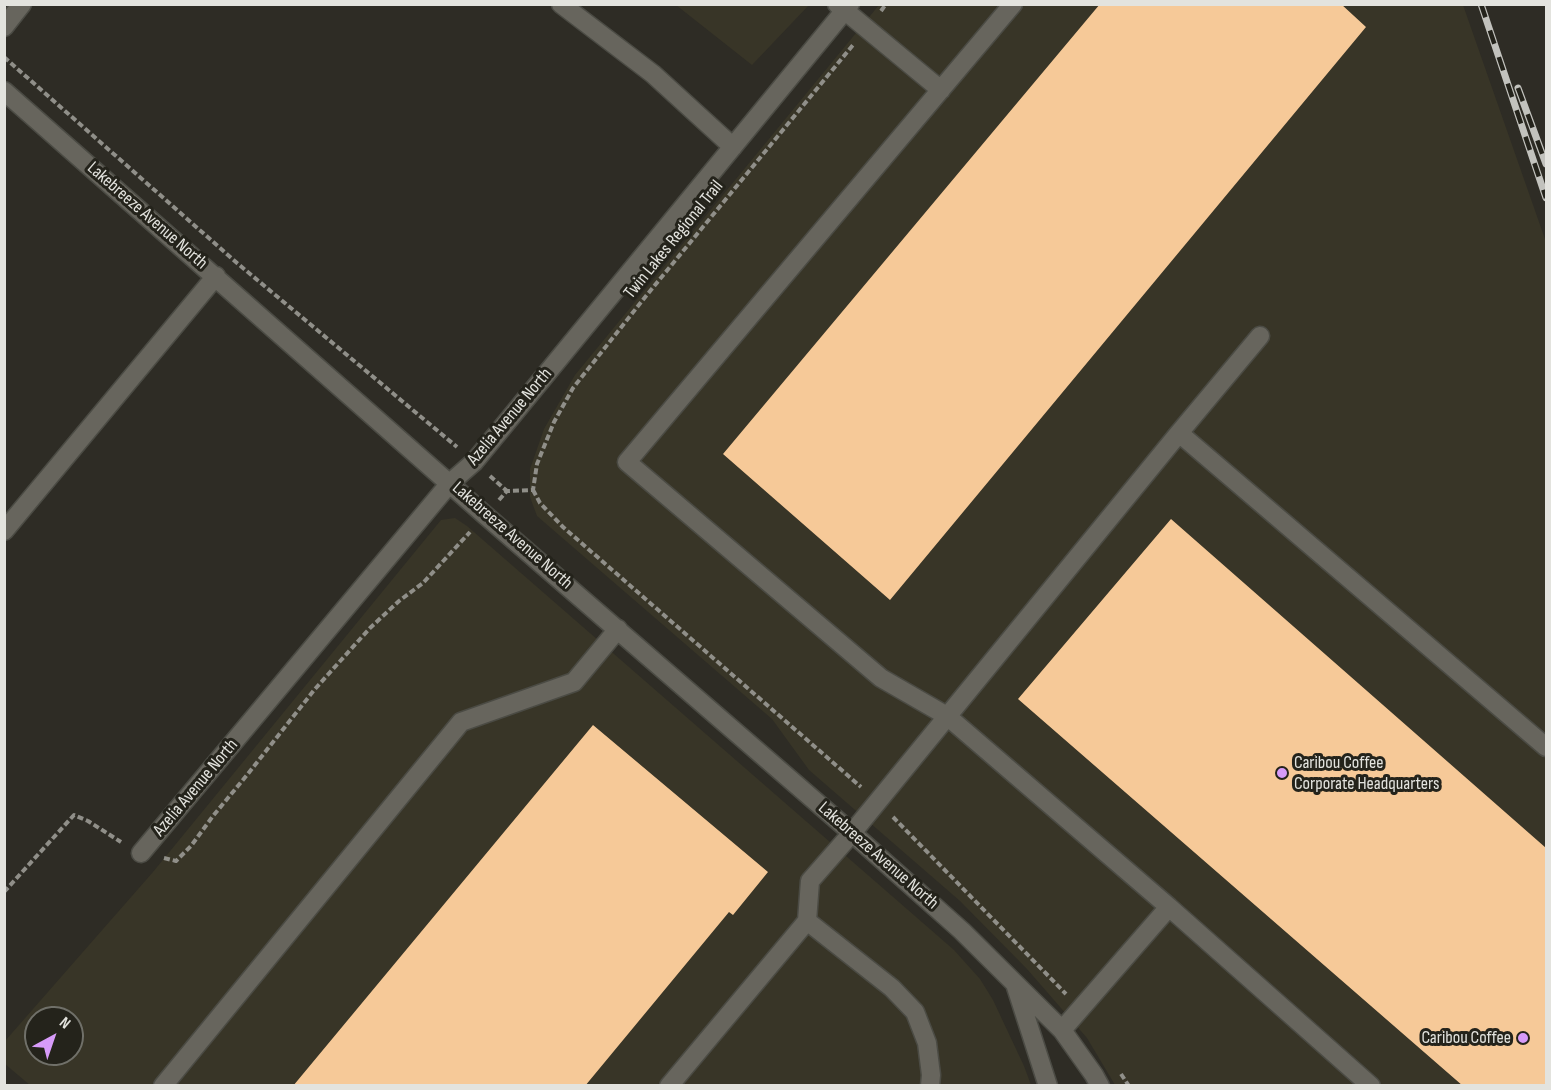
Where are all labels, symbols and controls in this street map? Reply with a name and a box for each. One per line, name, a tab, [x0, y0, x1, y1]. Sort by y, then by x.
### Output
street label: Lakebreeze Avenue North	[82, 158, 212, 274]
street label: Twin Lakes Regional Trail	[620, 177, 728, 303]
street label: Azelia Avenue North	[463, 364, 557, 470]
street label: Lakebreeze Avenue North	[447, 478, 577, 594]
street label: Azelia Avenue North	[149, 735, 243, 841]
place label: Caribou Coffee Corporate Headquarters	[1294, 752, 1439, 795]
marker: Caribou Coffee Corporate Headquarters	[1275, 766, 1289, 780]
street label: Lakebreeze Avenue North	[813, 798, 943, 914]
north arrow	[24, 1006, 84, 1066]
text: N	[55, 1013, 74, 1033]
place label: Caribou Coffee	[1421, 1027, 1511, 1049]
marker: Caribou Coffee	[1516, 1031, 1530, 1045]

